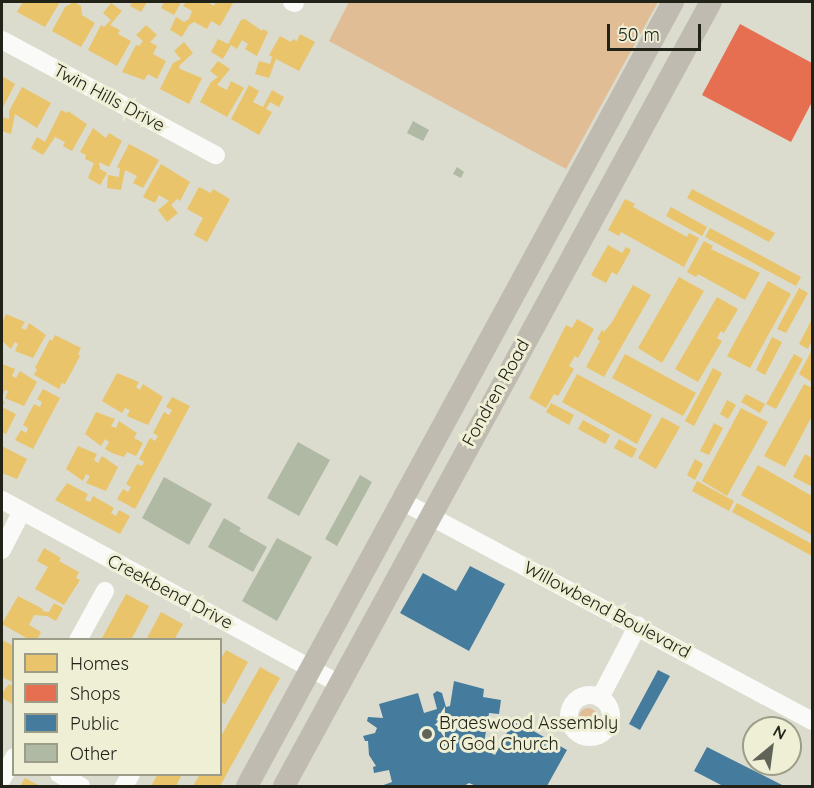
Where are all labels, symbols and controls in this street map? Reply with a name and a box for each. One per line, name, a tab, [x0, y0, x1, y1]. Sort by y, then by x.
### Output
scale bar	[610, 12, 704, 50]
text: 50 m	[618, 23, 660, 46]
street label: Twin Hills Drive	[50, 60, 168, 136]
street label: Fondren Road	[458, 336, 534, 450]
street label: Creekbend Drive	[104, 550, 236, 634]
street label: Willowbend Boulevard	[520, 557, 694, 663]
legend	[12, 638, 222, 776]
text: Homes	[70, 652, 129, 675]
text: Shops	[70, 682, 121, 705]
text: Public	[70, 712, 119, 735]
place label: Braeswood Assembly of God Church	[439, 713, 618, 756]
north arrow	[742, 716, 802, 776]
text: N	[770, 720, 790, 744]
marker: Braeswood Assembly of God Church	[420, 727, 434, 741]
text: Other	[70, 742, 117, 765]

